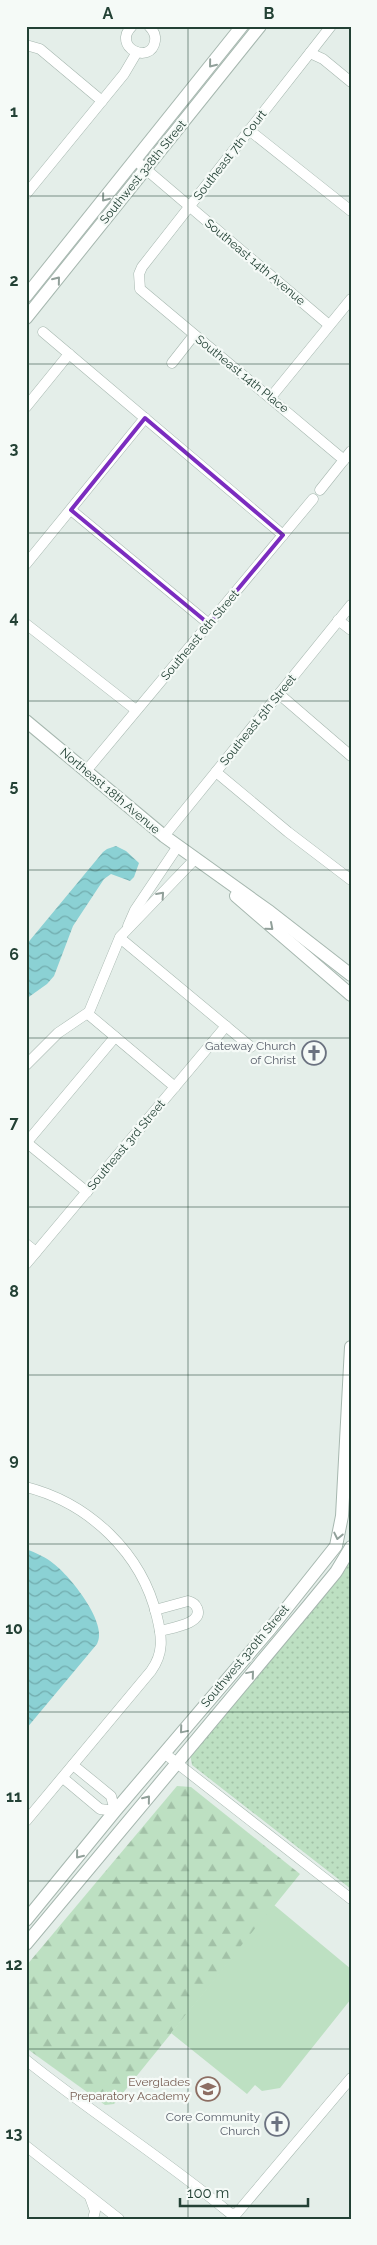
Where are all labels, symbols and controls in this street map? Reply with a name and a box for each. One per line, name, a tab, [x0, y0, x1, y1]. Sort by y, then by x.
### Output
text: A	[103, 4, 114, 23]
text: B	[264, 4, 275, 23]
one-way arrow	[209, 58, 217, 67]
text: 1	[10, 102, 18, 121]
street label: Southeast 7th Court	[191, 107, 269, 203]
street label: Southwest 328th Street	[97, 117, 189, 227]
one-way arrow	[101, 192, 110, 201]
street label: Southeast 14th Avenue	[202, 216, 308, 308]
text: 2	[9, 271, 19, 290]
one-way arrow	[51, 277, 59, 286]
street label: Southeast 14th Place	[193, 332, 291, 416]
text: 3	[10, 439, 19, 458]
street label: Southeast 6th Street	[158, 587, 242, 683]
text: 4	[9, 608, 19, 627]
street label: Southeast 5th Street	[217, 672, 299, 768]
street label: Northeast 18th Avenue	[57, 745, 163, 837]
text: 5	[10, 776, 19, 795]
one-way arrow	[155, 891, 164, 900]
one-way arrow	[265, 921, 274, 930]
text: 6	[9, 945, 19, 964]
place label: Gateway Church of Christ	[205, 1039, 296, 1067]
church icon: Gateway Church of Christ	[301, 1040, 327, 1066]
street label: Southeast 3rd Street	[84, 1097, 168, 1193]
text: 7	[10, 1113, 19, 1132]
text: 8	[9, 1282, 19, 1301]
text: 9	[9, 1450, 19, 1469]
one-way arrow	[333, 1531, 344, 1540]
street label: Southwest 320th Street	[198, 1602, 292, 1710]
text: 10	[5, 1619, 23, 1638]
one-way arrow	[245, 1671, 254, 1680]
one-way arrow	[180, 1724, 189, 1733]
text: 11	[6, 1787, 22, 1806]
one-way arrow	[142, 1796, 151, 1805]
one-way arrow	[76, 1849, 85, 1858]
text: 12	[6, 1955, 22, 1974]
place label: Everglades Preparatory Academy	[70, 2075, 190, 2103]
school or university icon: Everglades Preparatory Academy	[195, 2076, 221, 2102]
place label: Core Community Church	[166, 2110, 260, 2138]
church icon: Core Community Church	[264, 2111, 290, 2137]
text: 13	[6, 2124, 22, 2143]
scale bar	[180, 2175, 307, 2207]
text: 100 m	[187, 2184, 229, 2202]

